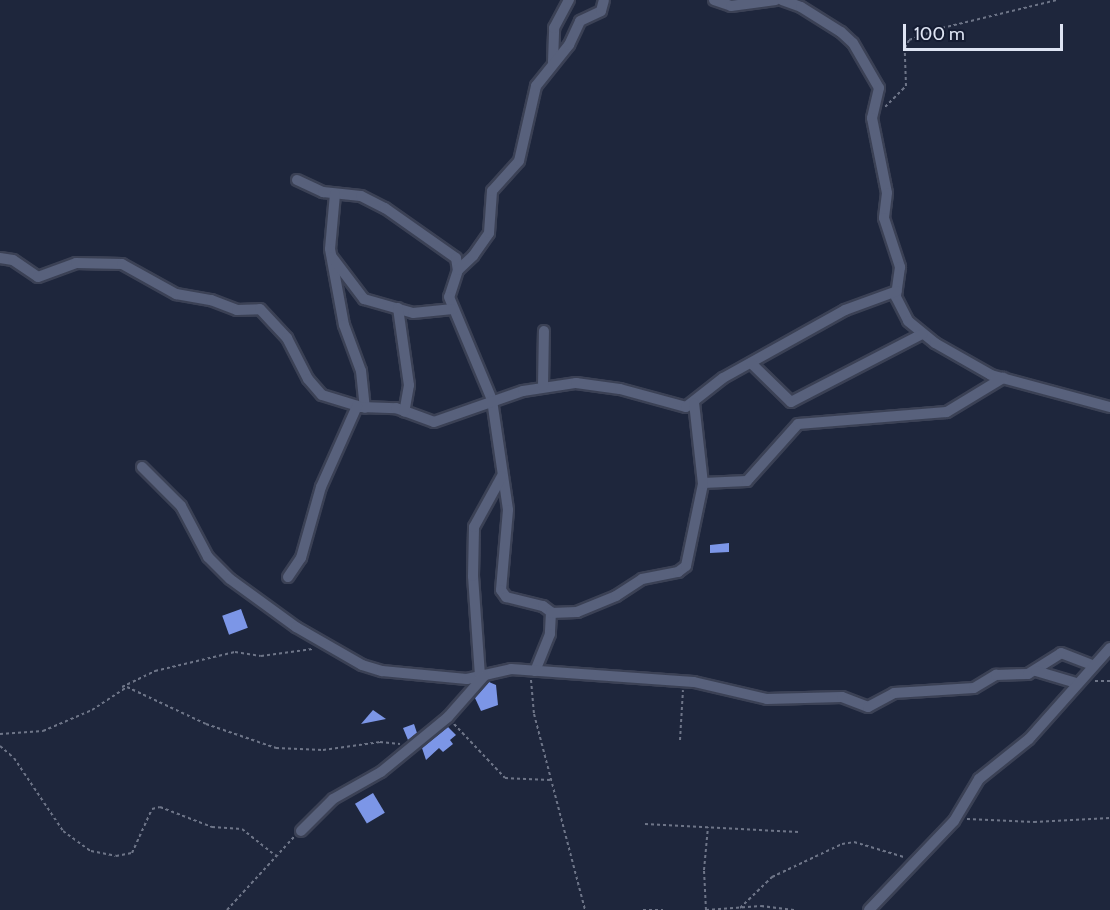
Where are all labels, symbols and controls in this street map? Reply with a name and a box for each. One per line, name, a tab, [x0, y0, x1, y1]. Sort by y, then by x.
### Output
scale bar	[906, 12, 1066, 50]
text: 100 m	[914, 23, 965, 45]

